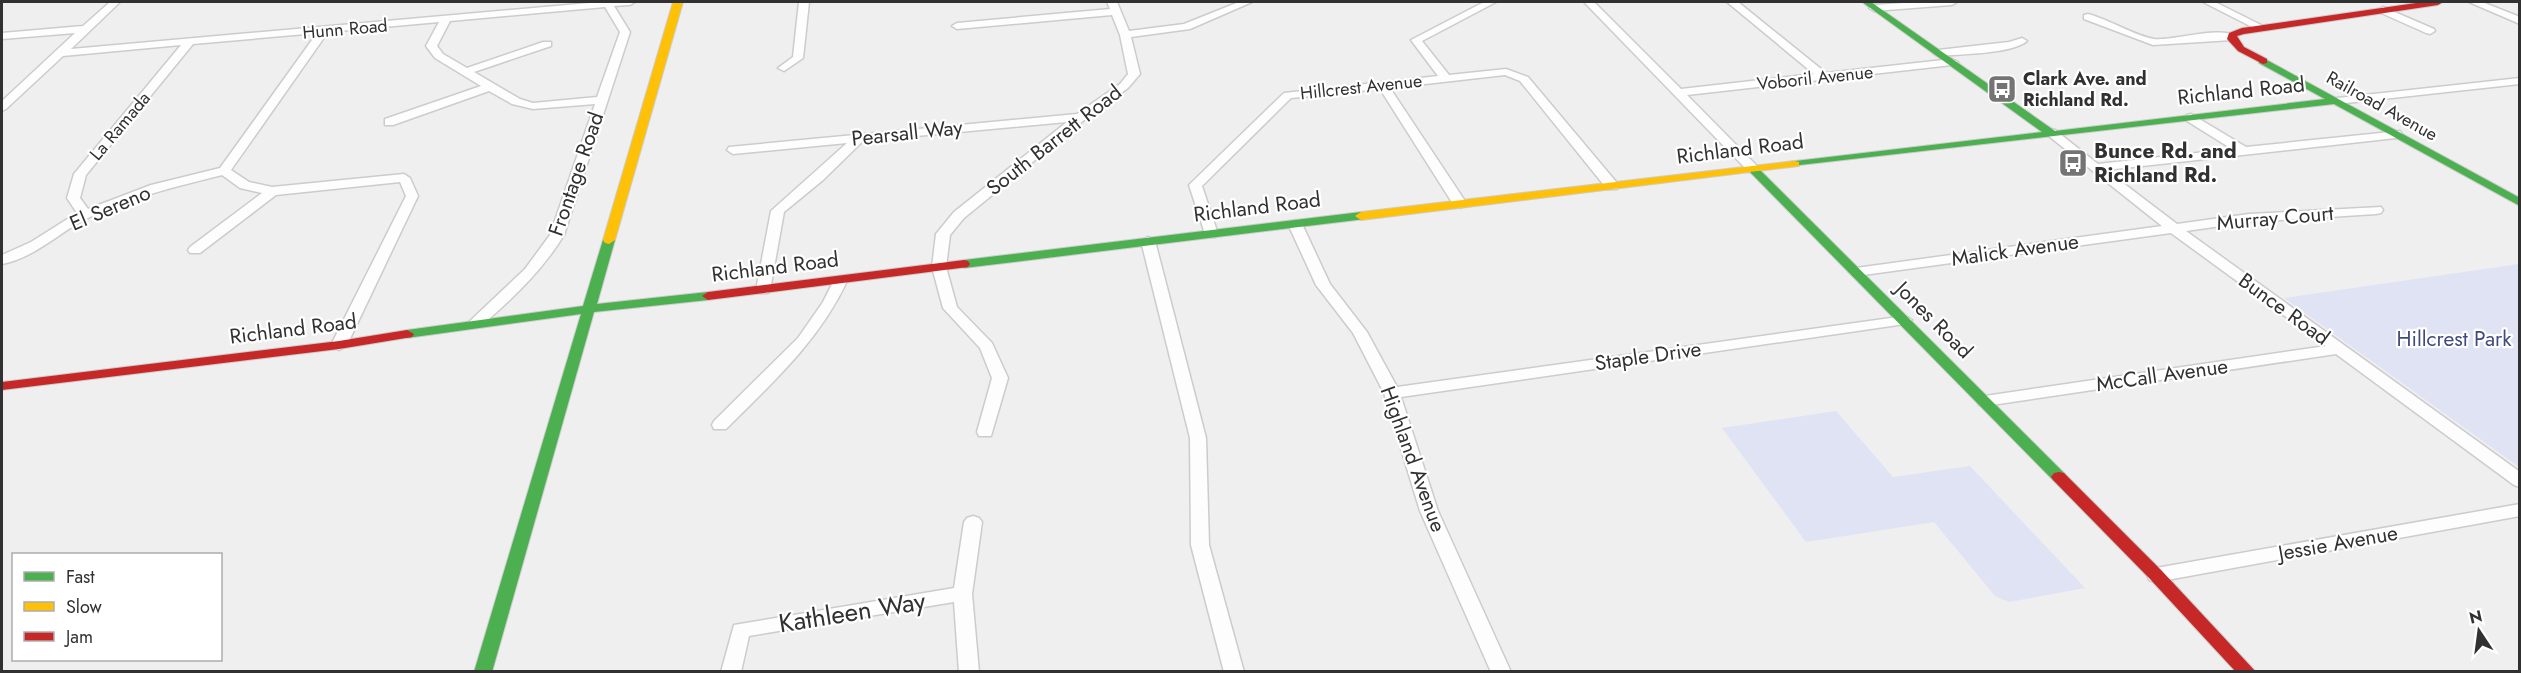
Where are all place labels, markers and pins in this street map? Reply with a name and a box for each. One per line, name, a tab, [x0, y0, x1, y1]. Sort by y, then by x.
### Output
place label: Clark Ave. and Richland Rd.	[2023, 66, 2147, 113]
bus stop icon: Clark Ave. and Richland Rd.	[1986, 73, 2018, 105]
place label: Bunce Rd. and Richland Rd.	[2094, 136, 2237, 190]
bus stop icon: Bunce Rd. and Richland Rd.	[2057, 147, 2089, 179]

